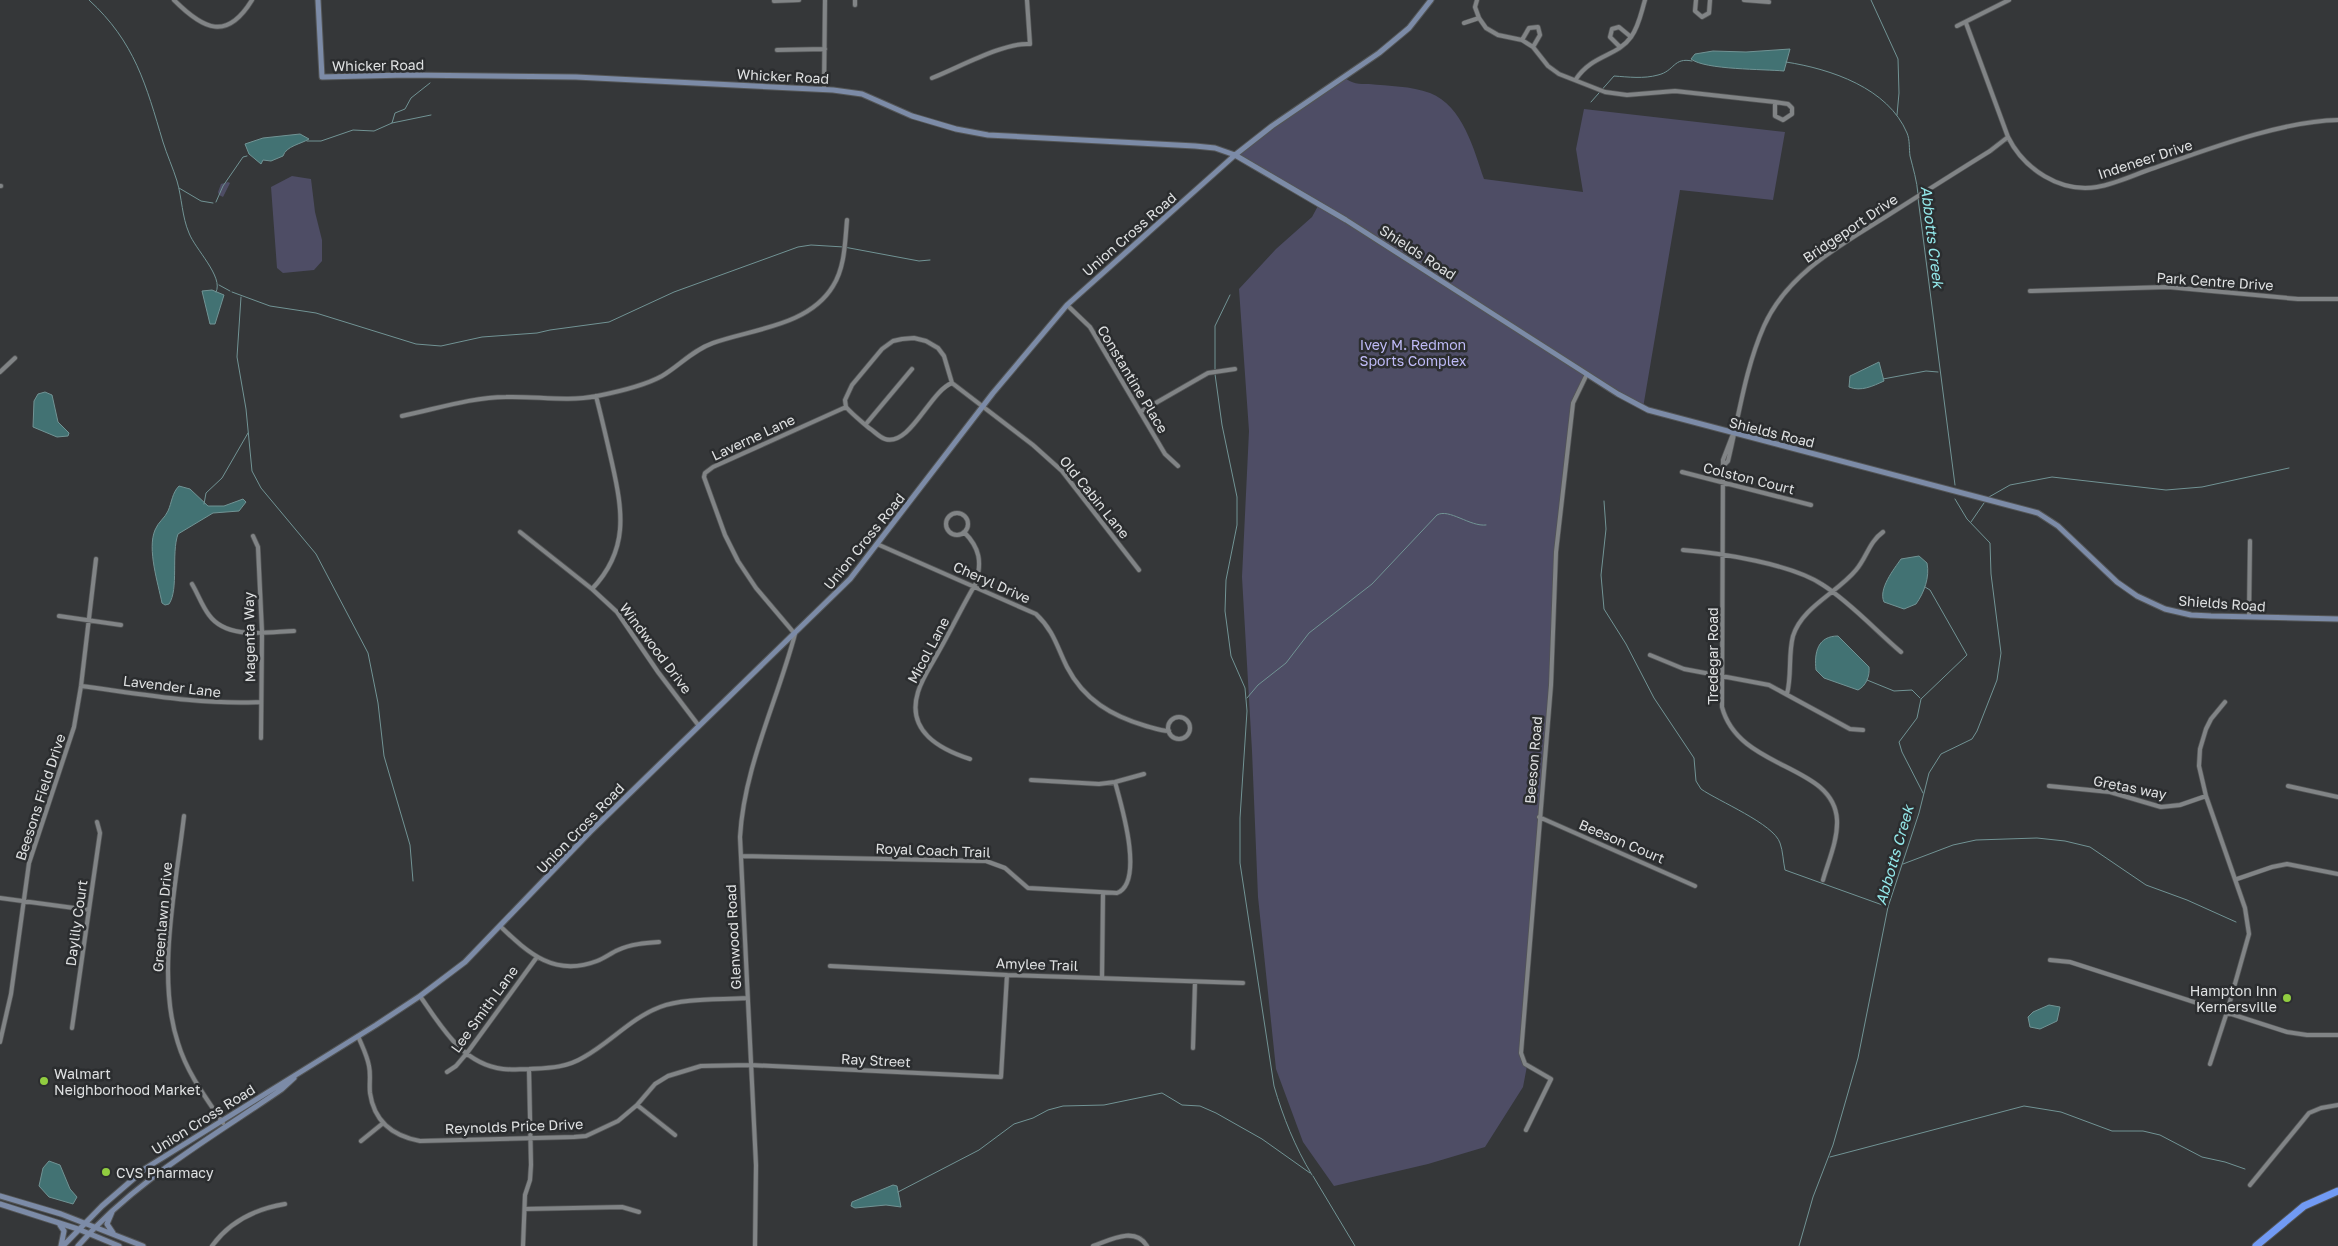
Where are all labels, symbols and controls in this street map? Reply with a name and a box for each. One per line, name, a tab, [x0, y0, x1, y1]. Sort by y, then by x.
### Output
street label: Whicker Road	[332, 56, 424, 74]
street label: Whicker Road	[736, 65, 830, 87]
street label: Indeneer Drive	[2096, 136, 2194, 182]
water label: Abbotts Creek	[1918, 185, 1948, 291]
street label: Union Cross Road	[1079, 189, 1179, 279]
street label: Bridgeport Drive	[1799, 190, 1901, 266]
street label: Shields Road	[1377, 221, 1459, 283]
street label: Park Centre Drive	[2156, 268, 2274, 294]
street label: Constantine Place	[1094, 322, 1172, 436]
park label: Ivey M. Redmon Sports Complex	[1359, 336, 1467, 369]
street label: Laverne Lane	[709, 410, 797, 464]
street label: Shields Road	[1727, 413, 1817, 451]
street label: Old Cabin Lane	[1056, 452, 1134, 542]
street label: Colston Court	[1701, 458, 1797, 498]
street label: Union Cross Road	[820, 489, 908, 593]
street label: Cheryl Drive	[951, 557, 1033, 607]
street label: Magenta Way	[240, 591, 258, 682]
street label: Shields Road	[2178, 591, 2266, 615]
street label: Windwood Drive	[616, 599, 696, 697]
street label: Tredegar Road	[1704, 607, 1721, 705]
street label: Micol Lane	[903, 614, 953, 686]
street label: Lavender Lane	[122, 672, 222, 700]
street label: Beeson Road	[1521, 715, 1545, 805]
street label: Beesons Field Drive	[11, 731, 69, 863]
street label: Gretas way	[2092, 772, 2168, 802]
street label: Union Cross Road	[533, 779, 627, 877]
water label: Abbotts Creek	[1871, 802, 1917, 907]
street label: Beeson Court	[1577, 815, 1667, 867]
street label: Royal Coach Trail	[875, 839, 991, 861]
street label: Greenlawn Drive	[149, 861, 175, 973]
street label: Daylily Court	[62, 879, 90, 967]
street label: Glenwood Road	[722, 884, 744, 990]
street label: Amylee Trail	[996, 954, 1078, 974]
street label: Lee Smith Lane	[447, 962, 521, 1056]
place label: Hampton Inn Kernersville	[2190, 982, 2277, 1015]
marker: Hampton Inn Kernersville	[2281, 992, 2293, 1004]
street label: Ray Street	[841, 1050, 911, 1070]
place label: Walmart Neighborhood Market	[54, 1065, 200, 1098]
marker: Walmart Neighborhood Market	[38, 1075, 50, 1087]
street label: Union Cross Road	[148, 1080, 258, 1158]
street label: Reynolds Price Drive	[445, 1115, 583, 1137]
place label: CVS Pharmacy	[116, 1164, 214, 1181]
marker: CVS Pharmacy	[100, 1166, 112, 1178]

